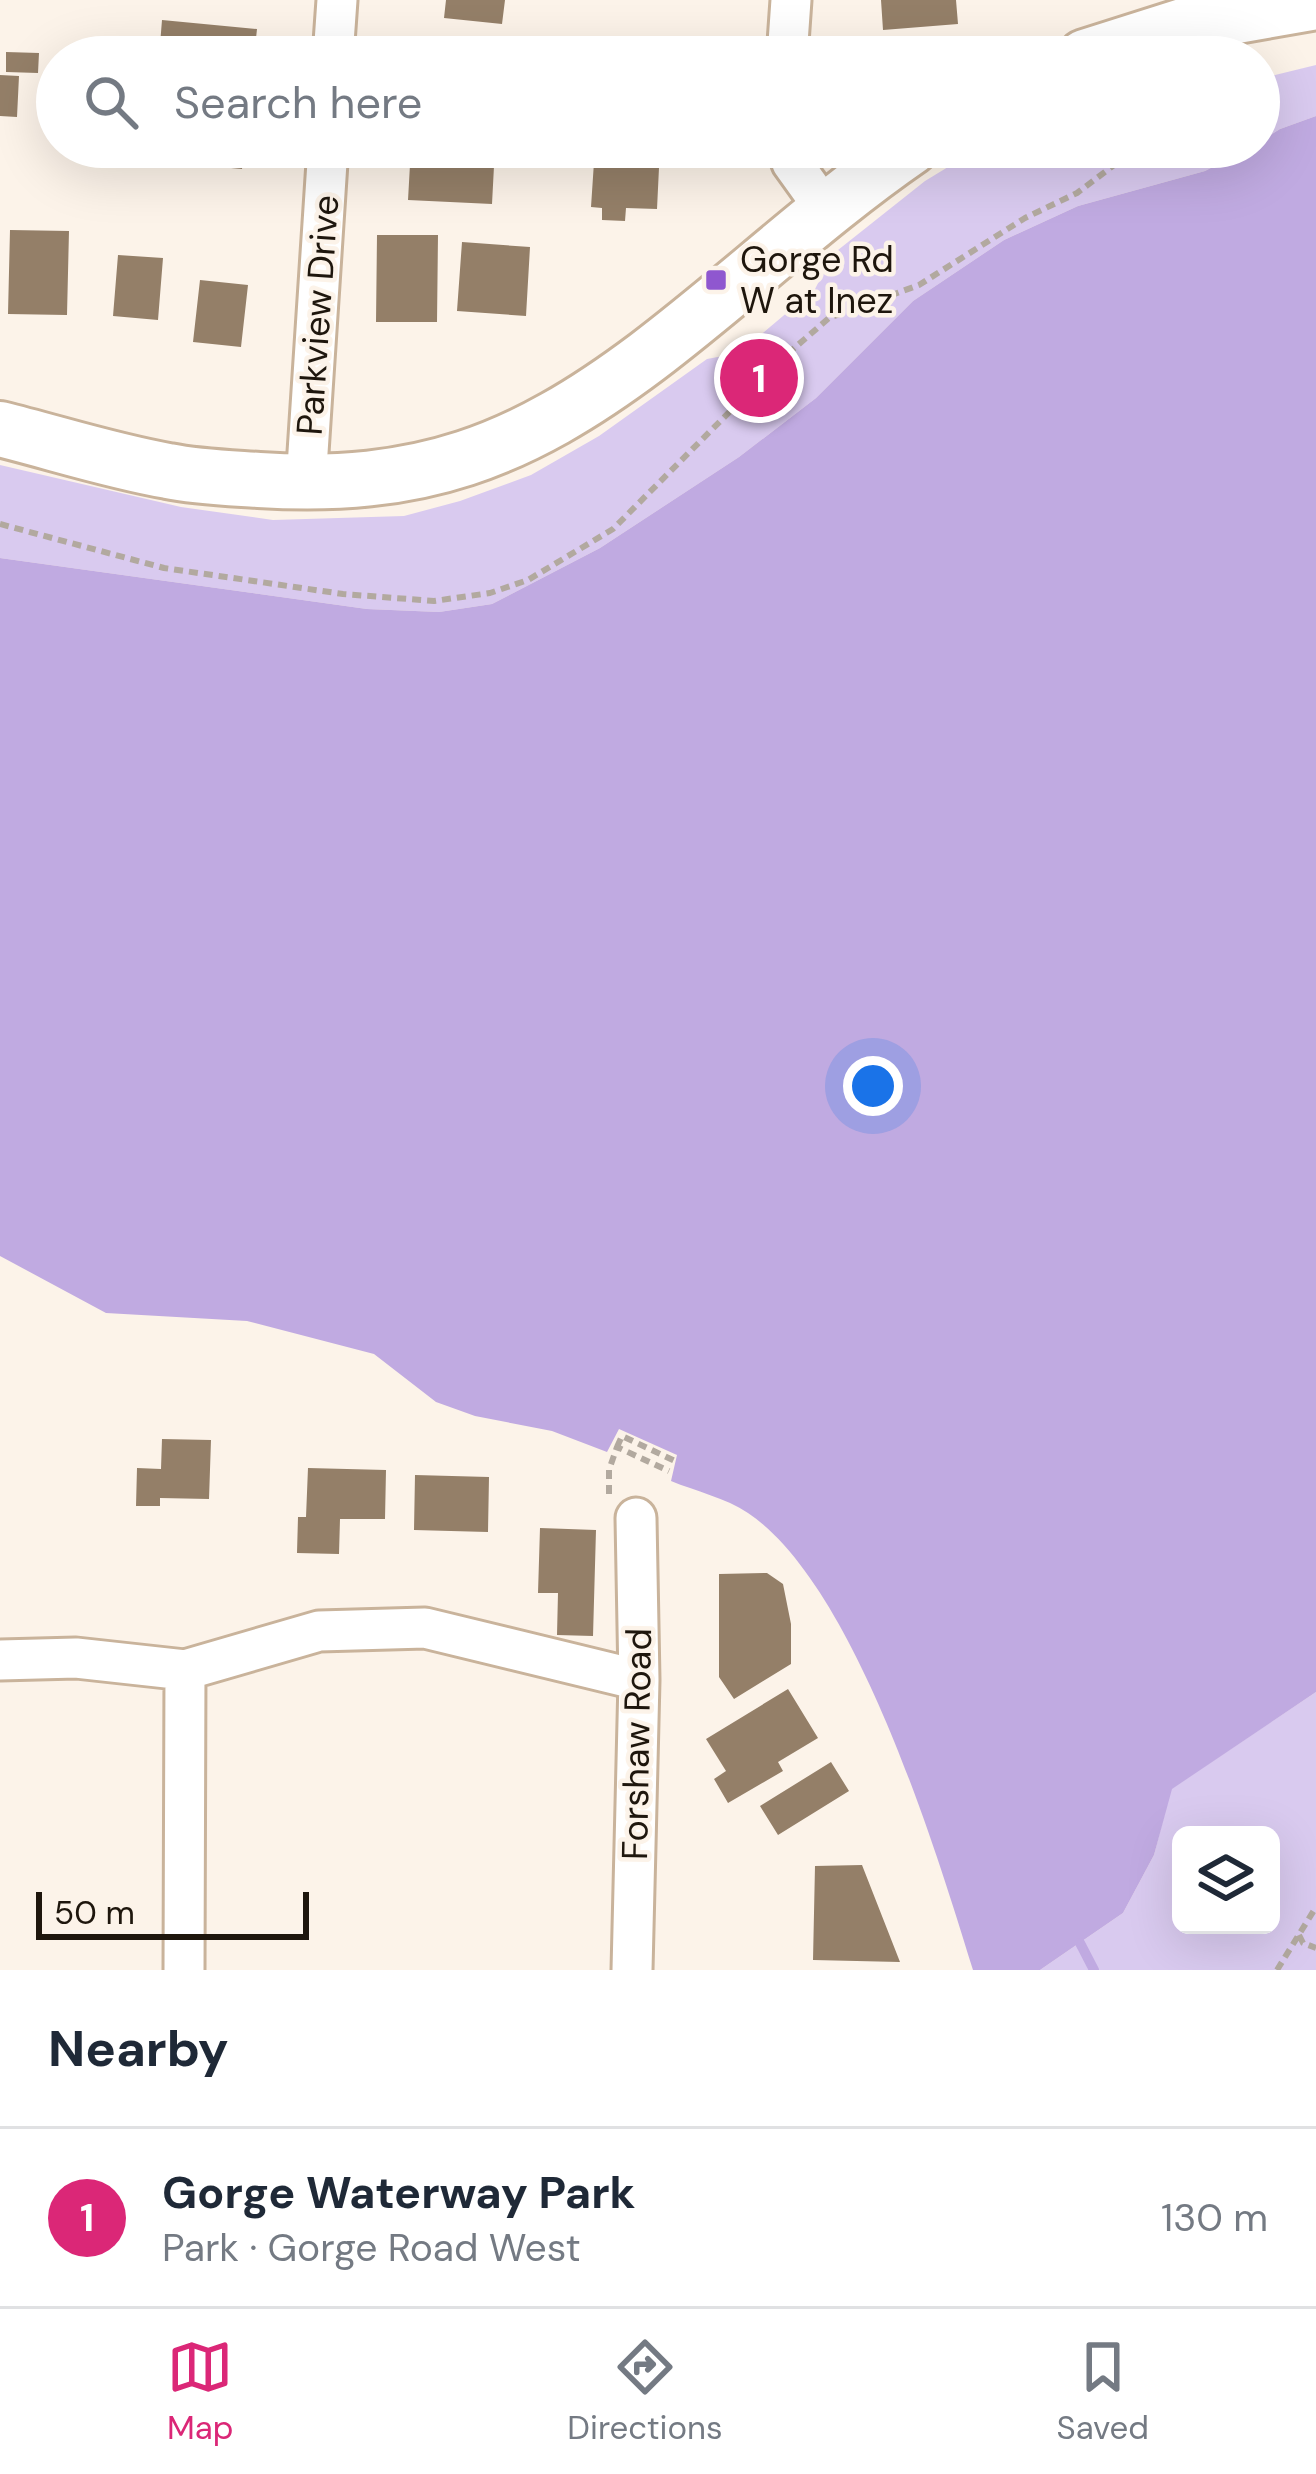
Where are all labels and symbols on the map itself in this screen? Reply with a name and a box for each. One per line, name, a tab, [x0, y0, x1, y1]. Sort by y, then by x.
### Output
street label: Parkview Drive	[286, 193, 349, 437]
place label: Gorge Rd W at Inez	[740, 236, 894, 324]
marker: Gorge Rd W at Inez	[703, 267, 729, 293]
pin: 1	[720, 333, 798, 423]
your location	[843, 1056, 903, 1116]
street label: Forshaw Road	[611, 1628, 662, 1860]
scale bar	[36, 1886, 309, 1939]

